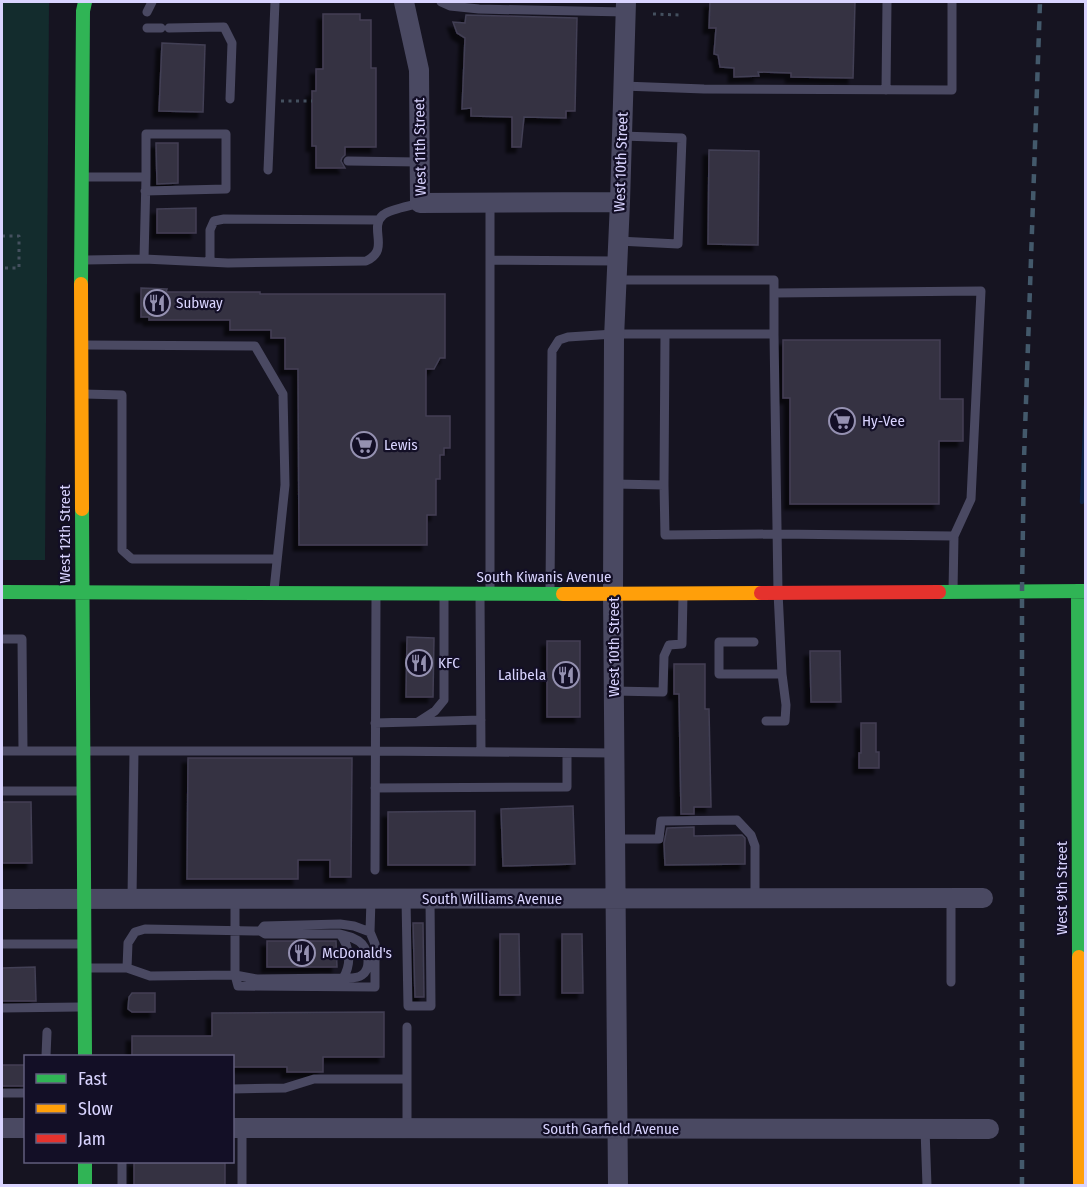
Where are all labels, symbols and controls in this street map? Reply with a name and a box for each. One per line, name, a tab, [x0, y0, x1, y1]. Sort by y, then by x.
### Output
street label: West 11th Street	[410, 98, 430, 196]
street label: West 10th Street	[610, 112, 632, 212]
restaurant icon: Subway	[142, 288, 172, 318]
place label: Subway	[176, 294, 223, 312]
supermarket icon: Hy-Vee	[827, 406, 857, 436]
place label: Hy-Vee	[862, 412, 905, 430]
supermarket icon: Lewis	[349, 430, 379, 460]
place label: Lewis	[384, 436, 418, 454]
street label: West 12th Street	[56, 484, 74, 584]
street label: South Kiwanis Avenue	[477, 568, 611, 586]
street label: West 10th Street	[605, 597, 623, 697]
restaurant icon: KFC	[404, 648, 434, 678]
place label: KFC	[438, 654, 460, 672]
restaurant icon: Lalibela	[551, 660, 581, 690]
place label: Lalibela	[498, 666, 546, 684]
street label: West 9th Street	[1053, 841, 1071, 935]
street label: South Williams Avenue	[422, 890, 562, 908]
restaurant icon: McDonald's	[287, 938, 317, 968]
place label: McDonald's	[322, 944, 392, 962]
legend	[24, 1055, 234, 1163]
text: Fast	[78, 1068, 107, 1090]
text: Slow	[78, 1098, 113, 1120]
street label: South Garfield Avenue	[543, 1120, 679, 1138]
text: Jam	[78, 1128, 106, 1150]

